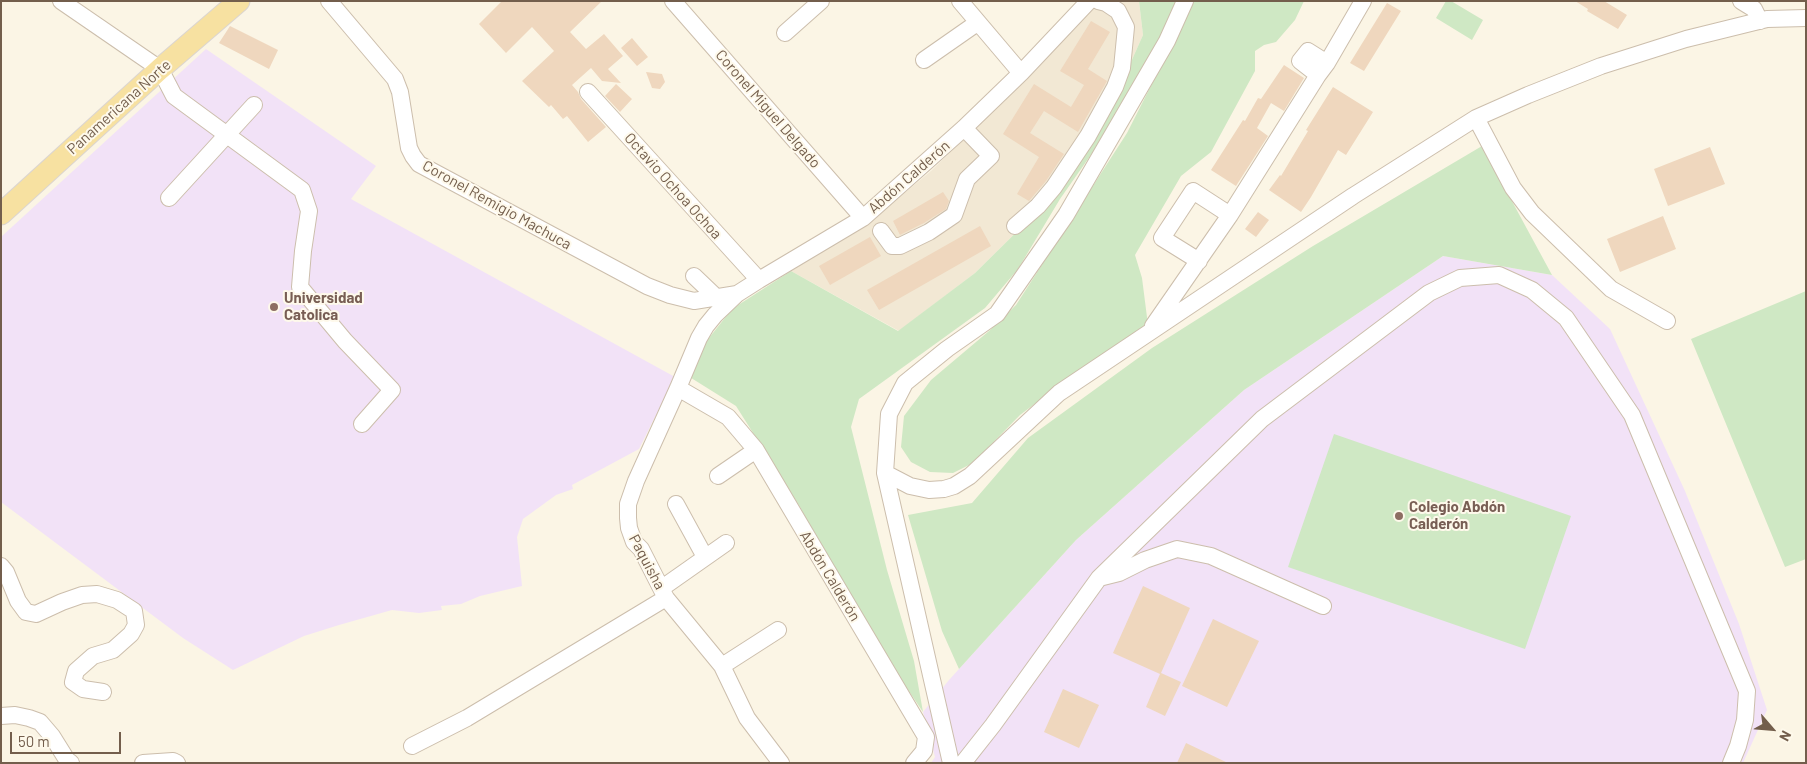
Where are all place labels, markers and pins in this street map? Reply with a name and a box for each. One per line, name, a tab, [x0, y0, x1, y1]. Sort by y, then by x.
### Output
place label: Universidad Catolica	[284, 289, 363, 324]
marker: Universidad Catolica	[268, 301, 280, 313]
place label: Colegio Abdón Calderón	[1409, 498, 1505, 533]
marker: Colegio Abdón Calderón	[1393, 510, 1405, 522]

